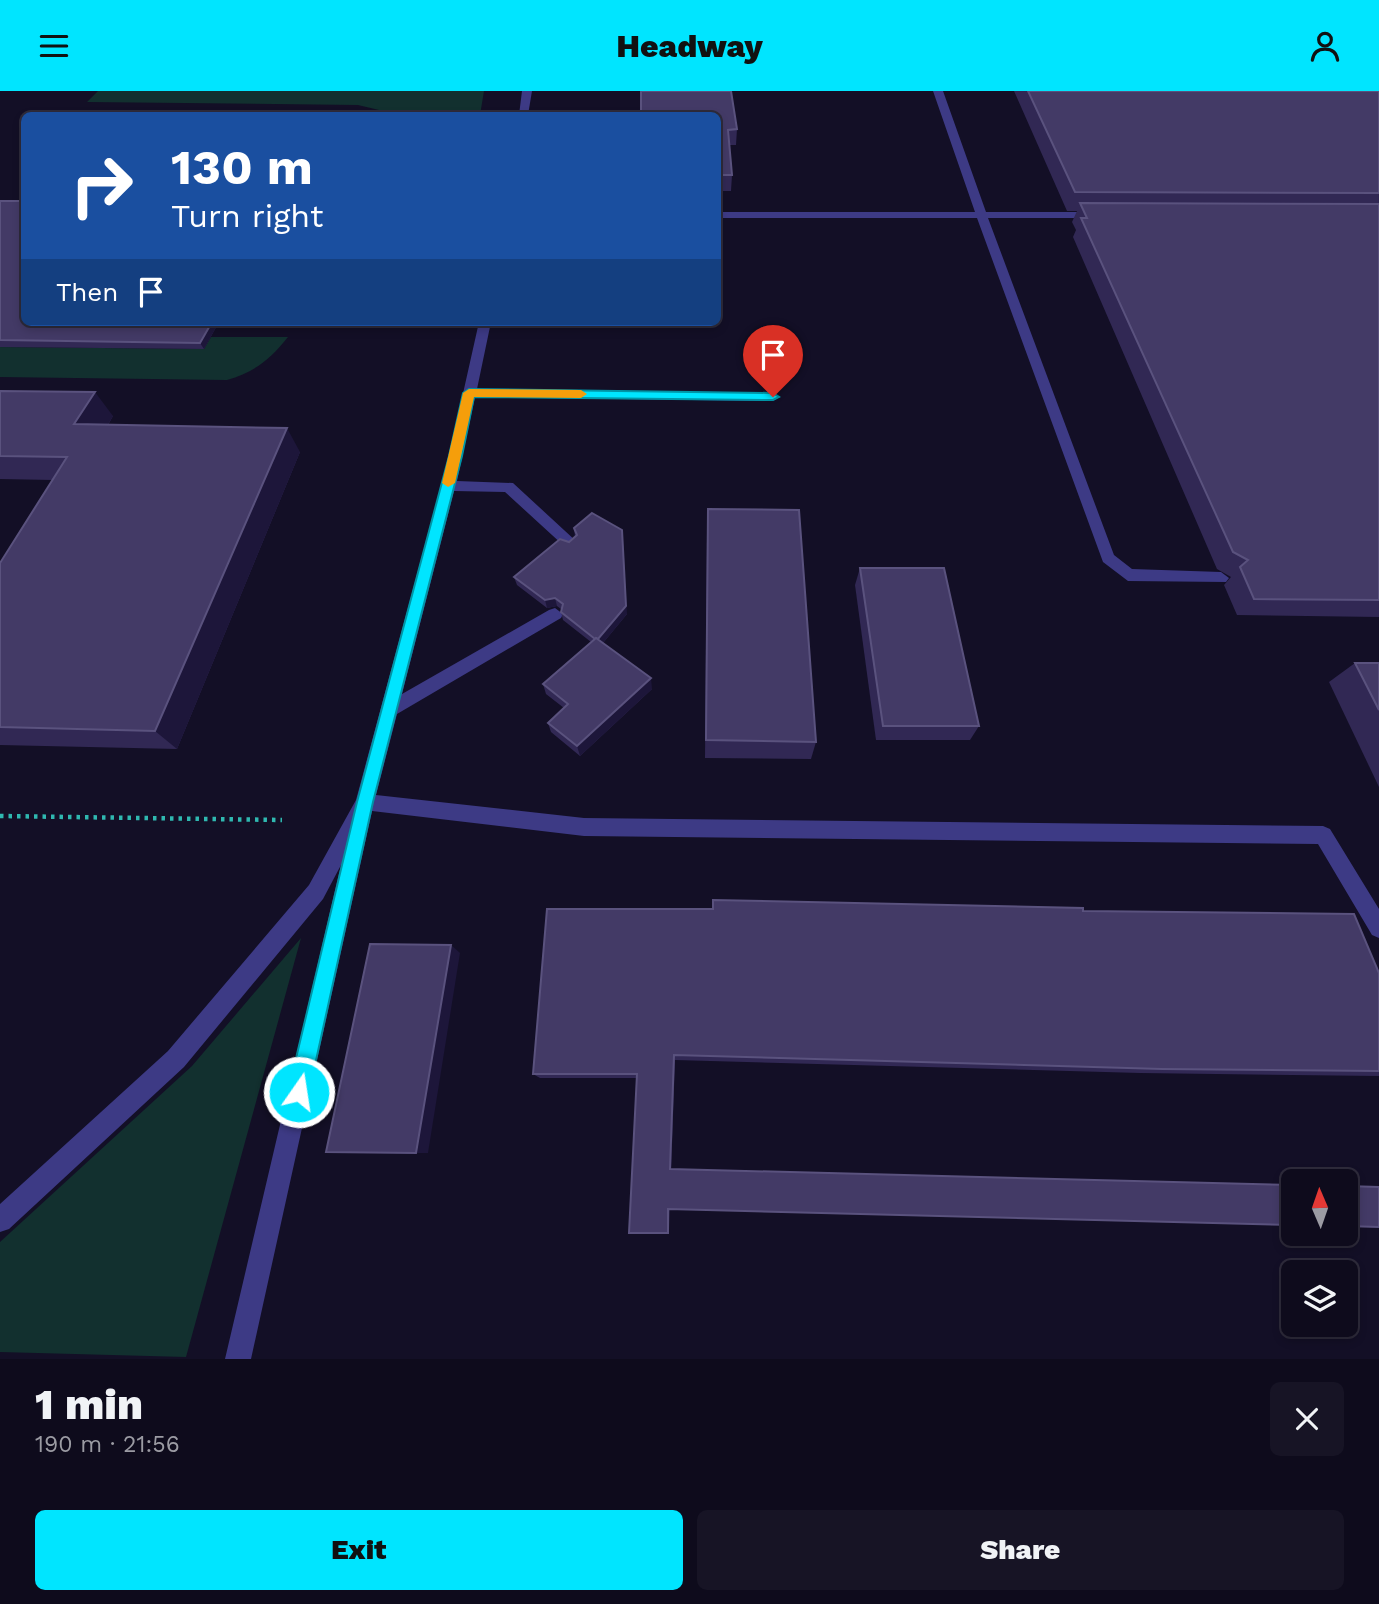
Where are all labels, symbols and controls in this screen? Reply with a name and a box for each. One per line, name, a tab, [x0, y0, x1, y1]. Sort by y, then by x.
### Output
icon: menu	[35, 27, 73, 65]
text: Headway	[616, 27, 763, 65]
icon: person	[1306, 27, 1344, 65]
text: 130 m	[171, 138, 313, 196]
icon: right	[56, 140, 147, 231]
text: Turn right	[171, 197, 323, 235]
icon: arrive	[132, 273, 170, 311]
text: Then	[56, 277, 118, 307]
pin	[743, 325, 803, 397]
icon: arrive	[754, 336, 792, 374]
position arrow	[262, 1055, 336, 1129]
north arrow	[1281, 1169, 1358, 1246]
map controls	[1281, 1169, 1358, 1337]
button: layers	[1281, 1260, 1358, 1337]
text: 1 min	[35, 1380, 143, 1429]
button: close	[1270, 1382, 1344, 1456]
text: 190 m · 21:56	[35, 1431, 180, 1458]
button: Exit	[35, 1510, 683, 1590]
button: Share	[697, 1510, 1344, 1590]

